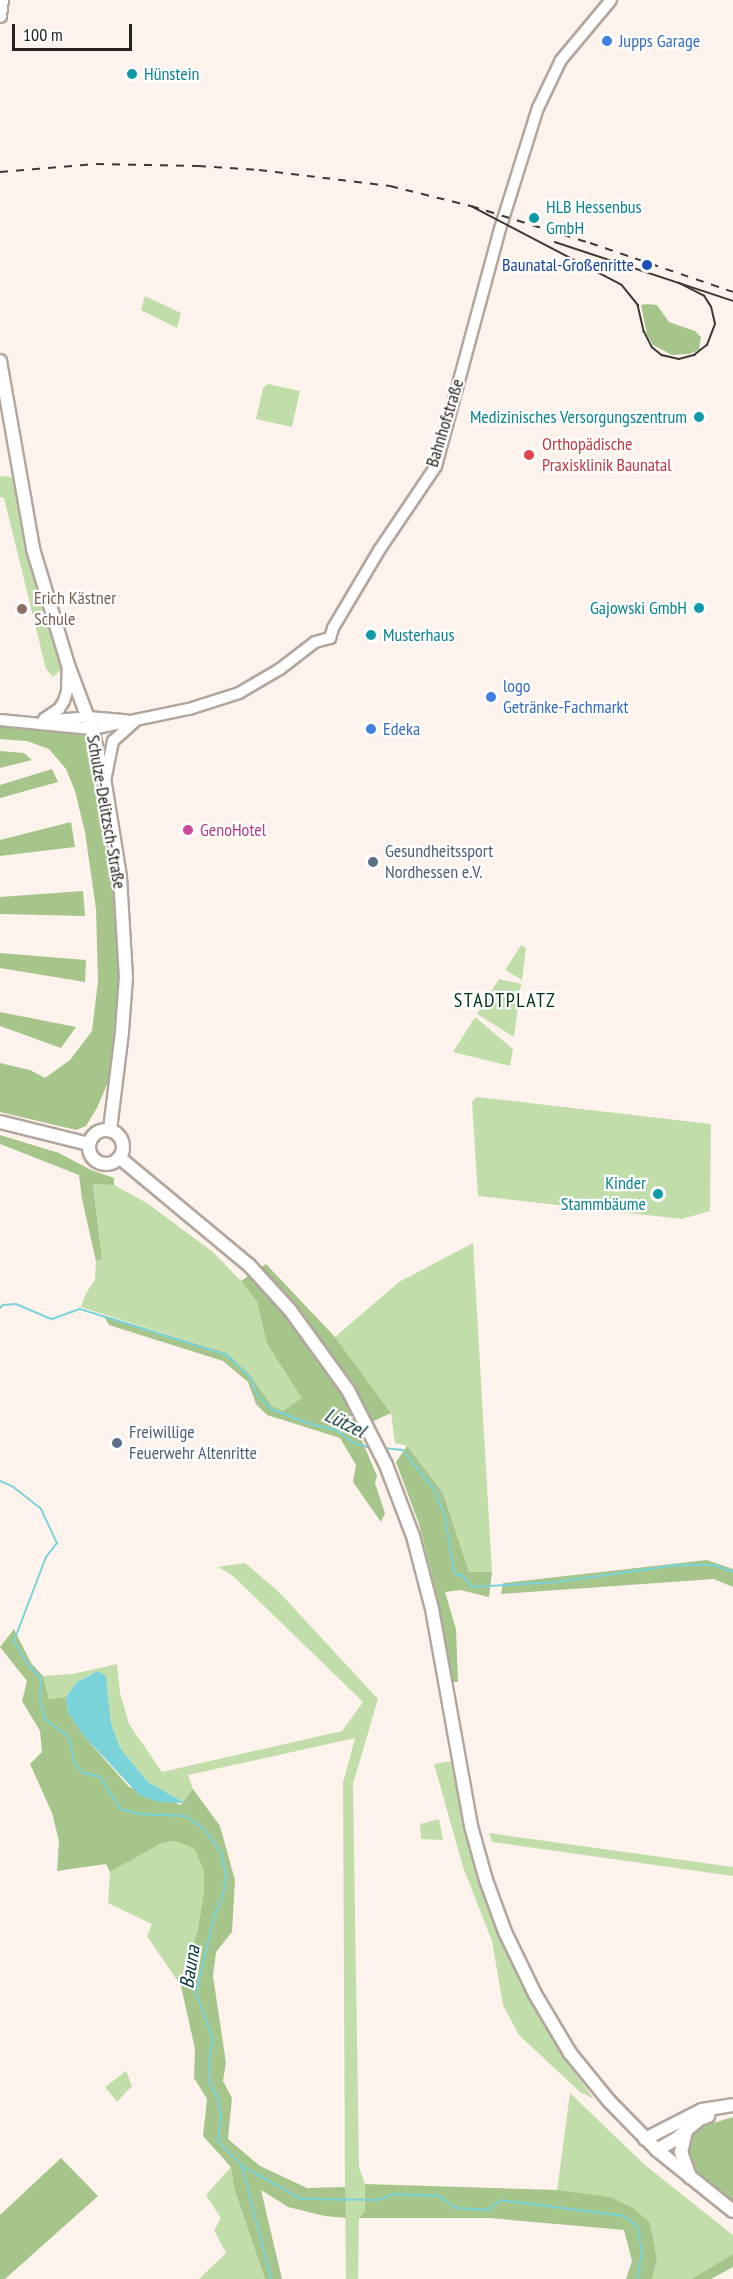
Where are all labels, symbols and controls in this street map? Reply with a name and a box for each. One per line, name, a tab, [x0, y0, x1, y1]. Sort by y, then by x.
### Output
scale bar	[15, 12, 135, 50]
text: 100 m	[23, 23, 63, 46]
place label: Jupps Garage	[619, 30, 700, 52]
marker: Jupps Garage	[600, 34, 614, 48]
place label: Hünstein	[144, 63, 199, 85]
marker: Hünstein	[125, 67, 139, 81]
place label: HLB Hessenbus GmbH	[546, 197, 642, 240]
marker: HLB Hessenbus GmbH	[527, 211, 541, 225]
place label: Baunatal-Großenritte	[502, 254, 634, 276]
marker: Baunatal-Großenritte	[638, 256, 656, 274]
street label: Bahnhofstraße	[421, 376, 469, 470]
place label: Medizinisches Versorgungszentrum	[469, 406, 687, 428]
marker: Medizinisches Versorgungszentrum	[692, 410, 706, 424]
place label: Orthopädische Praxisklinik Baunatal	[542, 434, 672, 476]
marker: Orthopädische Praxisklinik Baunatal	[520, 446, 538, 464]
place label: Erich Kästner Schule	[34, 588, 116, 630]
place label: Gajowski GmbH	[590, 597, 687, 619]
marker: Gajowski GmbH	[692, 601, 706, 615]
marker: Erich Kästner Schule	[15, 602, 29, 616]
place label: Musterhaus	[383, 624, 455, 646]
marker: Musterhaus	[364, 628, 378, 642]
place label: logo Getränke-Fachmarkt	[503, 676, 628, 718]
marker: logo Getränke-Fachmarkt	[484, 690, 498, 704]
place label: Edeka	[383, 718, 420, 740]
marker: Edeka	[364, 722, 378, 736]
street label: Schulze-Delitzsch-Straße	[82, 733, 130, 891]
place label: GenoHotel	[200, 819, 266, 841]
marker: GenoHotel	[181, 823, 195, 837]
place label: Gesundheitssport Nordhessen e.V.	[385, 841, 493, 884]
marker: Gesundheitssport Nordhessen e.V.	[366, 855, 380, 869]
district label: STADTPLATZ	[454, 988, 556, 1012]
place label: Kinder Stammbäume	[561, 1173, 646, 1216]
marker: Kinder Stammbäume	[651, 1187, 665, 1201]
water label: Lützel	[321, 1403, 369, 1443]
place label: Freiwillige Feuerwehr Altenritte	[129, 1422, 257, 1464]
marker: Freiwillige Feuerwehr Altenritte	[110, 1436, 124, 1450]
water label: Bauna	[175, 1944, 205, 1990]

